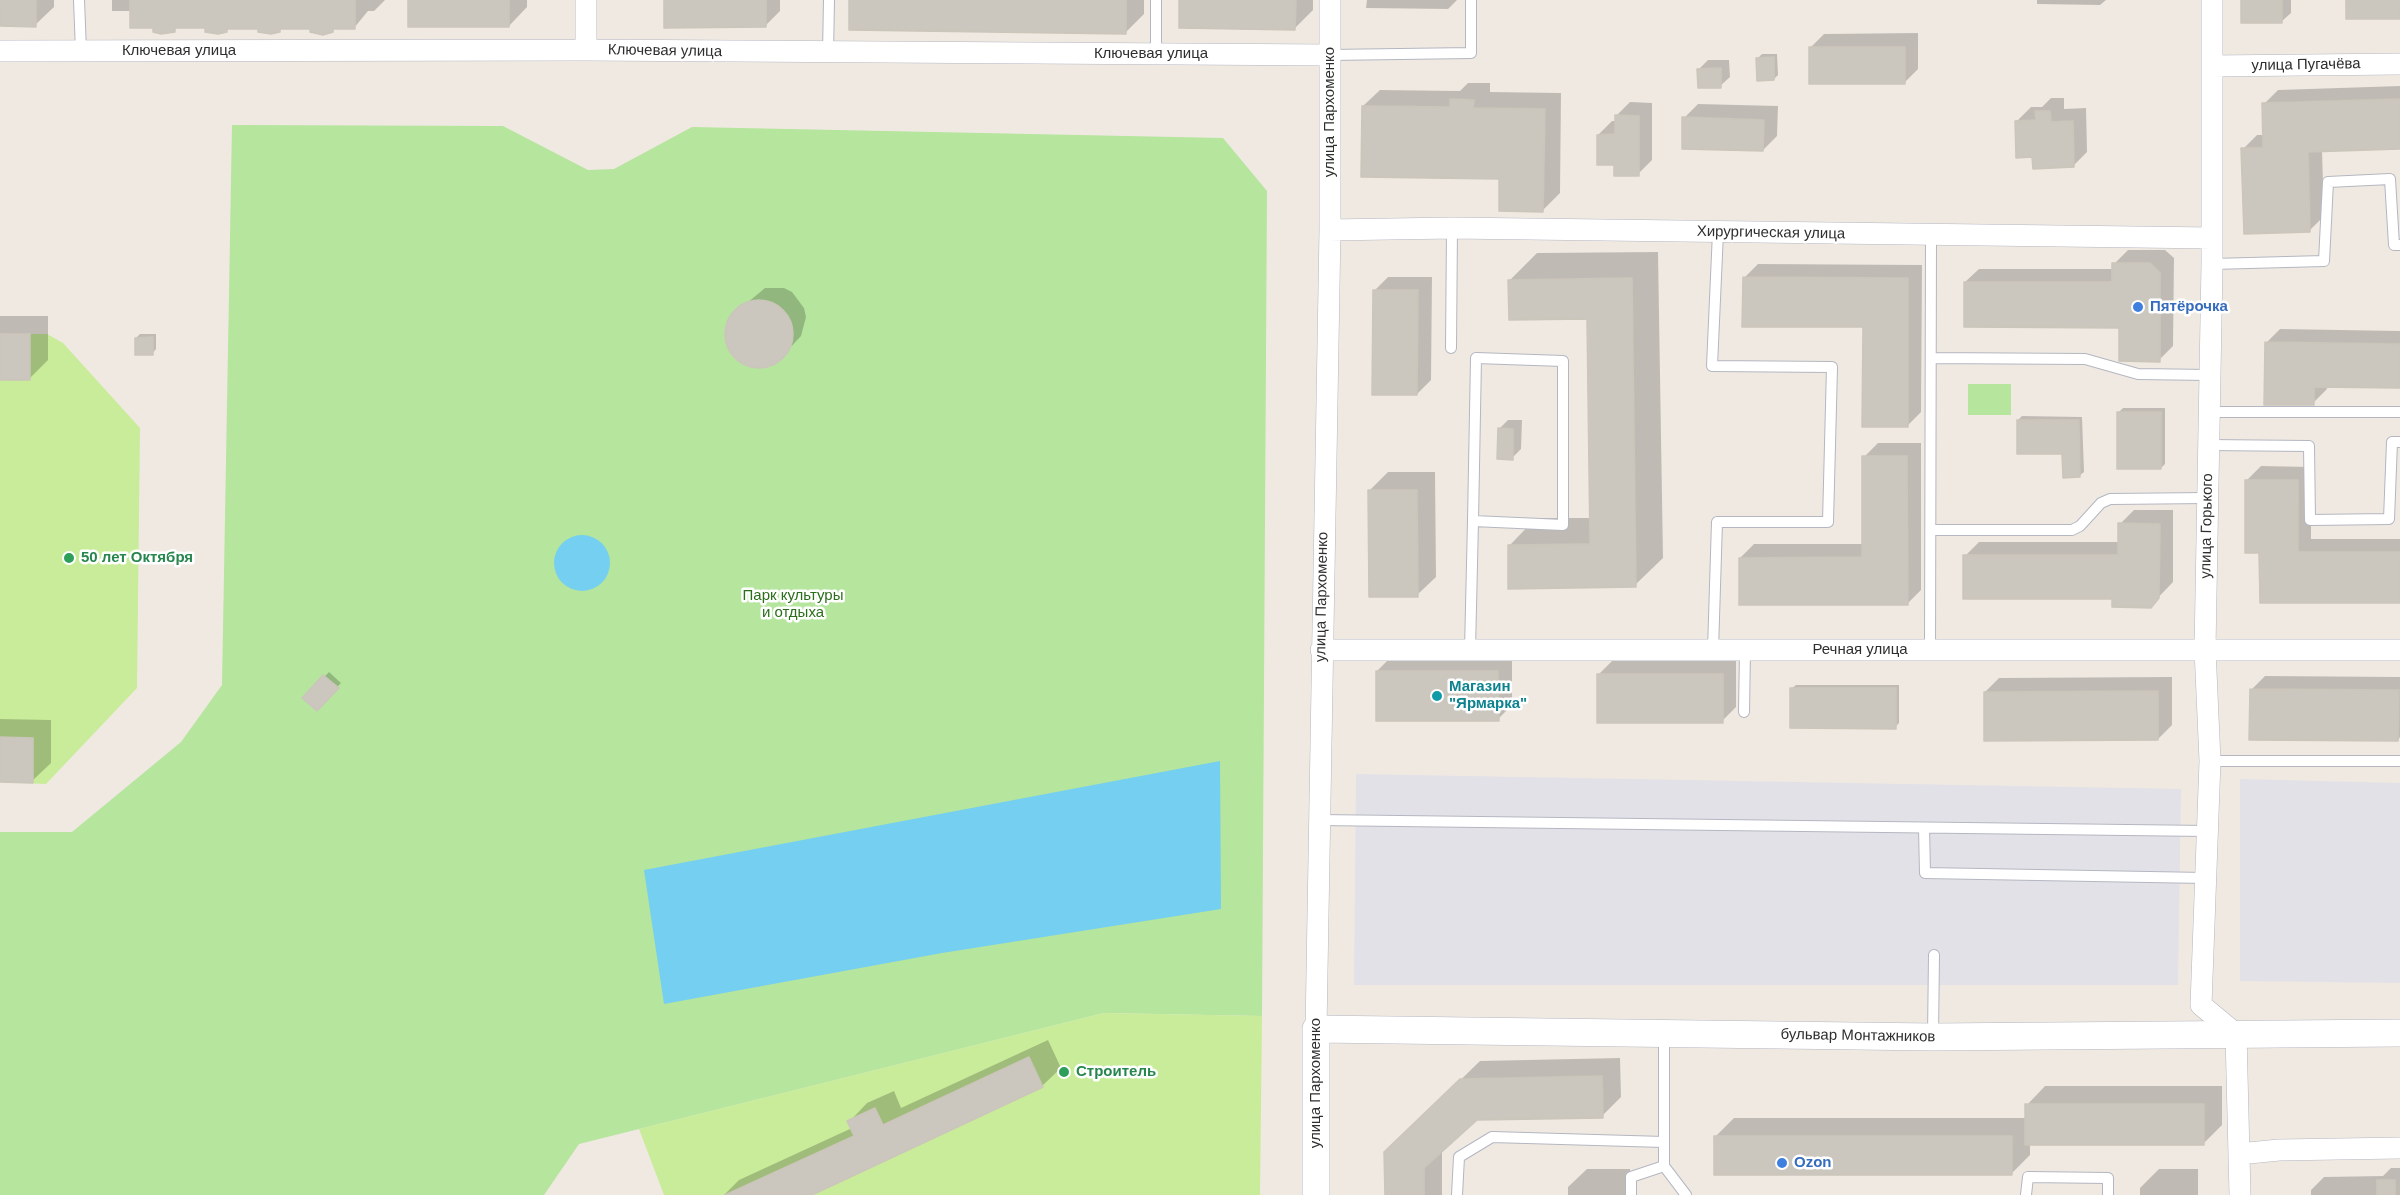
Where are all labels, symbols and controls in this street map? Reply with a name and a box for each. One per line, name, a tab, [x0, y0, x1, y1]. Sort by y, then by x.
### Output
street label: Ключевая улица	[608, 41, 722, 61]
street label: Ключевая улица	[122, 42, 236, 60]
street label: Ключевая улица	[1094, 45, 1208, 63]
street label: улица Пархоменко	[1321, 47, 1339, 177]
street label: улица Пугачёва	[2251, 55, 2361, 75]
street label: Хирургическая улица	[1697, 223, 1845, 243]
place label: Пятёрочка	[2150, 298, 2228, 316]
marker: Пятёрочка	[2131, 300, 2145, 314]
street label: улица Горького	[2197, 473, 2217, 579]
street label: улица Пархоменко	[1312, 532, 1332, 662]
place label: 50 лет Октября	[81, 549, 193, 567]
marker: 50 лет Октября	[62, 551, 76, 565]
park label: Парк культуры и отдыха	[743, 587, 843, 622]
street label: Речная улица	[1812, 641, 1908, 659]
place label: Магазин "Ярмарка"	[1449, 678, 1527, 713]
marker: Магазин "Ярмарка"	[1430, 689, 1444, 703]
street label: улица Пархоменко	[1307, 1018, 1325, 1148]
street label: бульвар Монтажников	[1780, 1026, 1936, 1046]
place label: Строитель	[1076, 1063, 1156, 1081]
marker: Строитель	[1057, 1065, 1071, 1079]
place label: Ozon	[1794, 1154, 1831, 1172]
marker: Ozon	[1775, 1156, 1789, 1170]

